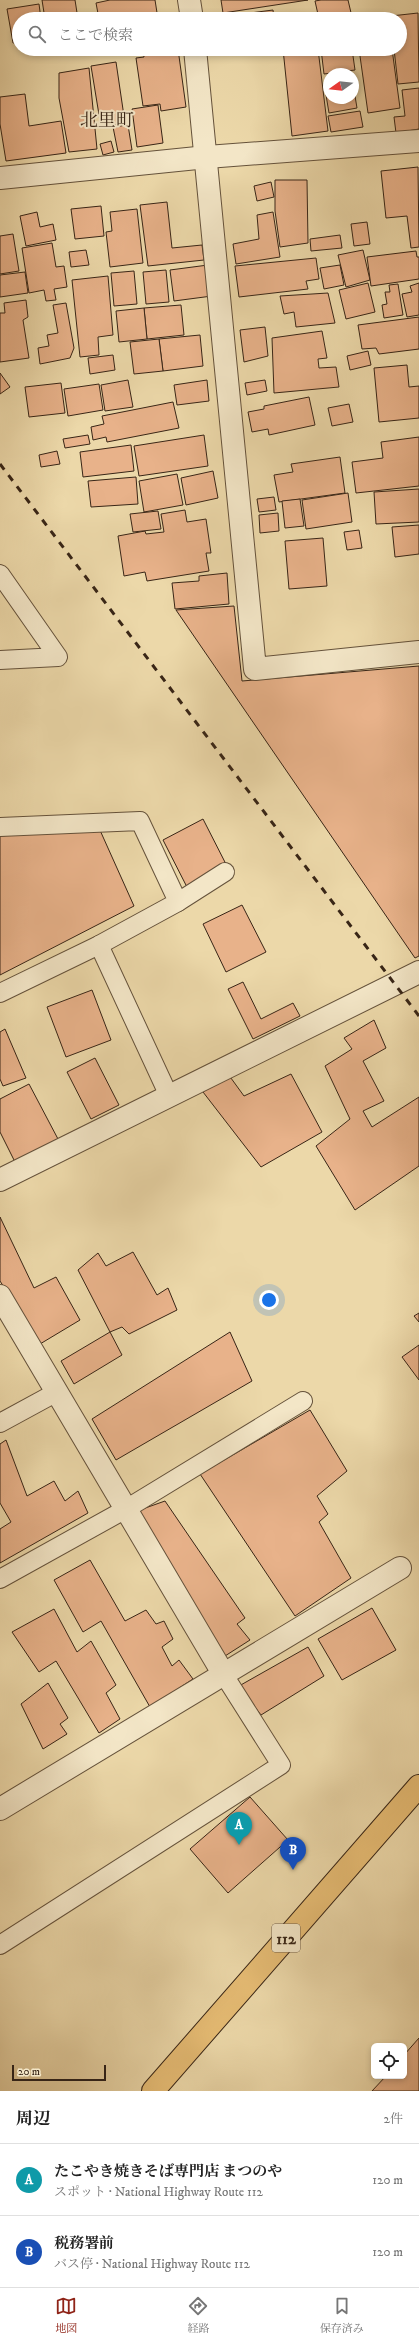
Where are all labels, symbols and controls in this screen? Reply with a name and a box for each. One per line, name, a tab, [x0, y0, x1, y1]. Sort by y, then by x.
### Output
search box	[12, 12, 407, 56]
icon: search	[26, 23, 48, 45]
text: ここで検索	[58, 26, 133, 45]
north arrow	[323, 68, 359, 104]
district label: 北里町	[80, 110, 134, 132]
your location	[259, 1290, 279, 1310]
pin: A	[226, 1812, 252, 1845]
pin: B	[280, 1837, 306, 1870]
road number: 112	[272, 1924, 300, 1952]
map controls	[371, 2043, 407, 2079]
button: locate	[371, 2043, 407, 2079]
scale bar	[12, 2063, 106, 2082]
text: 20 m	[18, 2065, 40, 2079]
text: 周辺	[16, 2108, 50, 2130]
text: 2件	[384, 2111, 403, 2127]
text: たこやき焼きそば専門店 まつのや	[54, 2162, 282, 2181]
text: A	[25, 2172, 33, 2188]
text: 120 m	[372, 2172, 403, 2188]
text: スポット · National Highway Route 112	[54, 2184, 263, 2200]
text: 税務署前	[54, 2234, 114, 2253]
text: B	[25, 2244, 33, 2260]
text: 120 m	[372, 2244, 403, 2260]
text: バス停 · National Highway Route 112	[54, 2256, 250, 2272]
tab: 地図	[55, 2295, 77, 2336]
tab: 経路	[187, 2295, 209, 2336]
tab: 保存済み	[320, 2295, 364, 2336]

